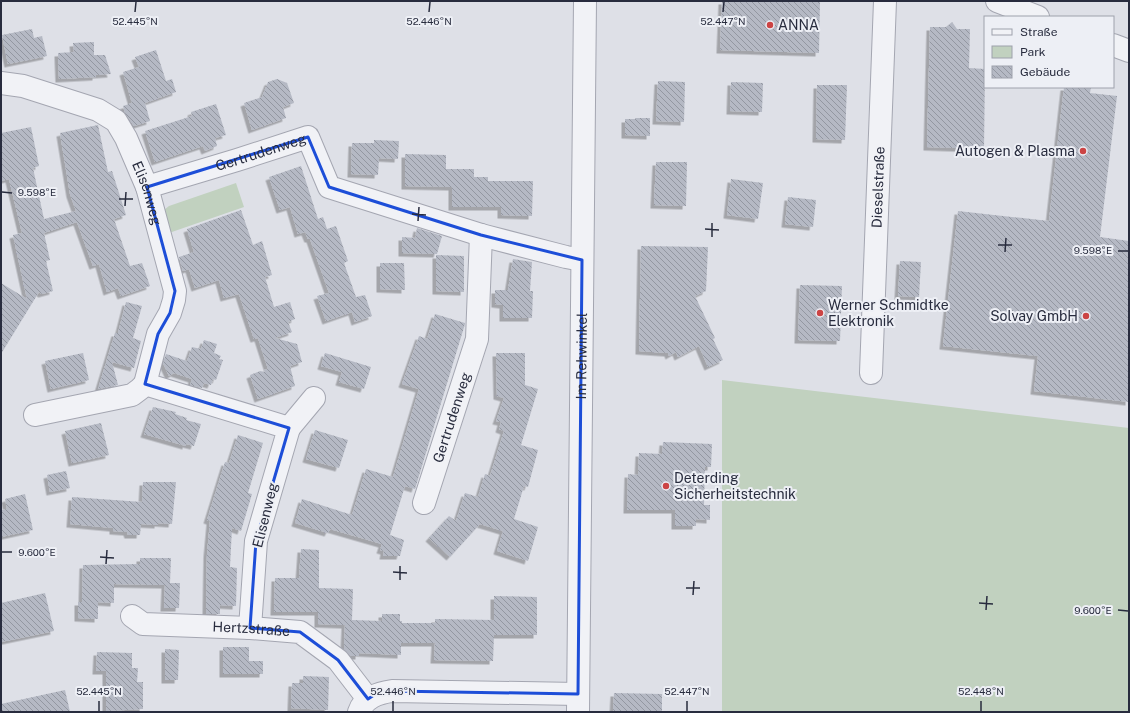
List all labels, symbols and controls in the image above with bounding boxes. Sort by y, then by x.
text: 52.445°N [112,15,158,27]
text: 52.446°N [406,15,452,27]
text: 52.447°N [700,15,746,27]
legend [984,16,1114,88]
place label: ANNA [778,17,819,33]
marker: ANNA [765,20,775,30]
text: Straße [1020,25,1058,39]
text: Park [1020,45,1046,59]
text: Gebäude [1020,65,1070,79]
street label: Gertrudenweg [214,130,308,174]
place label: Autogen & Plasma [955,143,1075,159]
street label: Dieselstraße [868,146,888,228]
marker: Autogen & Plasma [1078,146,1088,156]
street label: Elisenweg [129,159,165,227]
text: 9.598°E [18,186,56,198]
text: 9.598°E [1074,244,1112,256]
place label: Werner Schmidtke Elektronik [828,297,949,329]
marker: Werner Schmidtke Elektronik [815,308,825,318]
place label: Solvay GmbH [990,308,1078,324]
marker: Solvay GmbH [1081,311,1091,321]
street label: Im Rehwinkel [573,313,590,400]
street label: Gertrudenweg [430,370,474,465]
place label: Deterding Sicherheitstechnik [674,470,796,502]
street label: Elisenweg [249,481,281,549]
marker: Deterding Sicherheitstechnik [661,481,671,491]
text: 9.600°E [18,546,56,558]
text: 9.600°E [1074,604,1112,616]
street label: Hertzstraße [212,619,291,639]
text: 52.445°N [76,685,122,697]
text: 52.446°N [370,685,416,697]
text: 52.447°N [664,685,710,697]
text: 52.448°N [958,685,1004,697]

